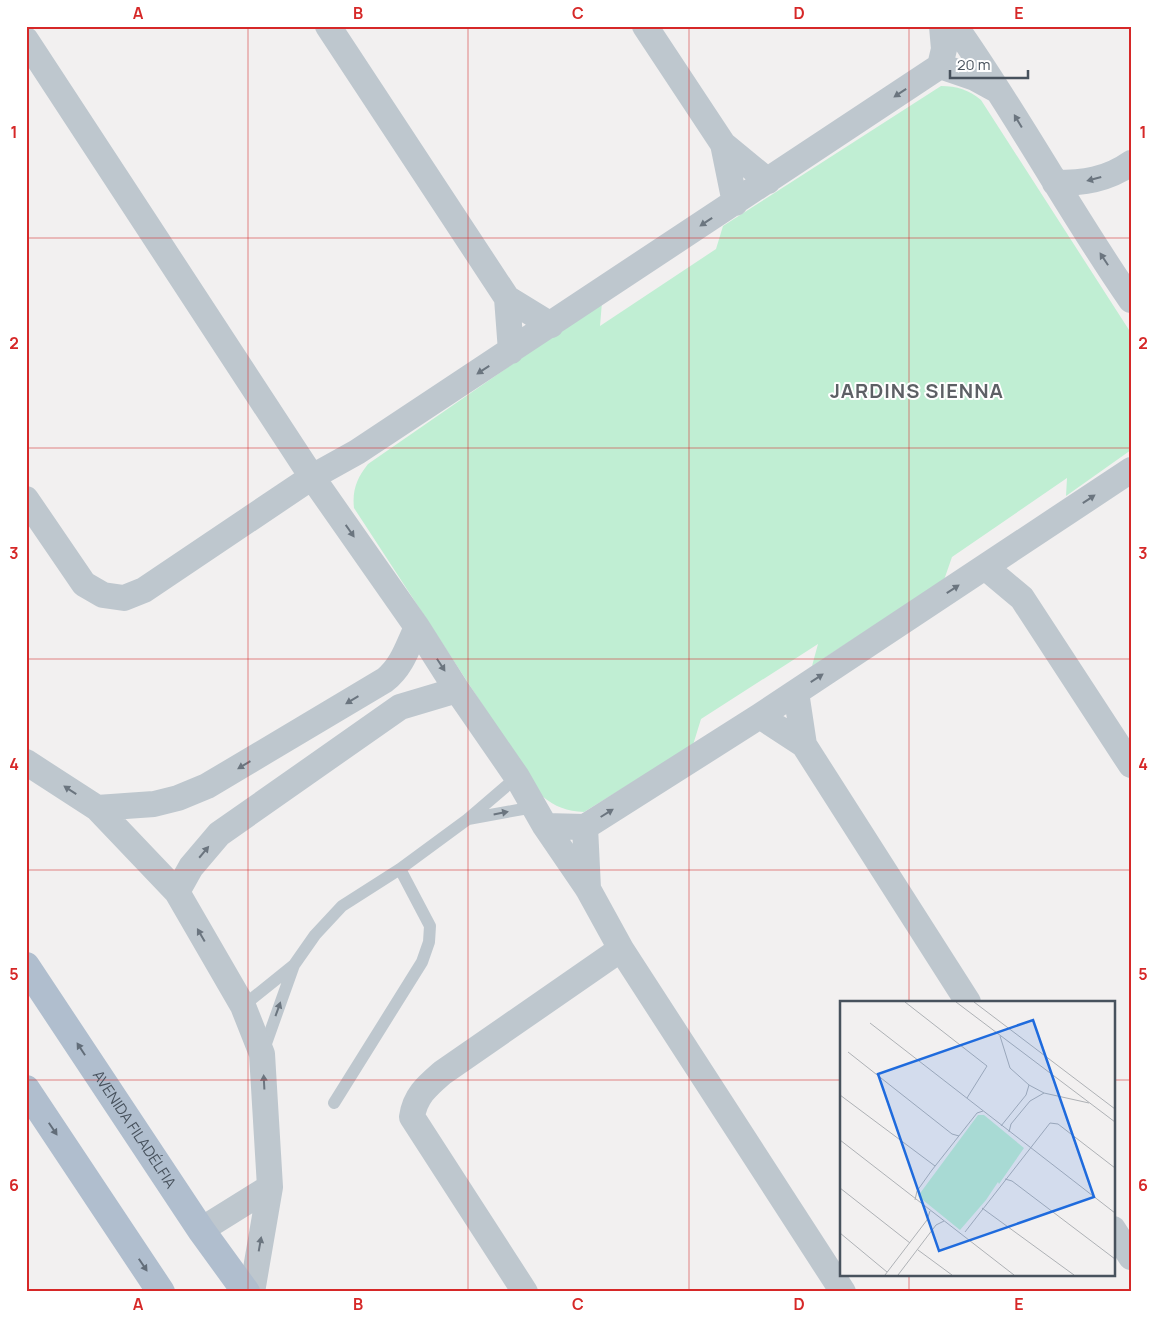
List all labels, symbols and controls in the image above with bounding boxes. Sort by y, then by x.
text: A [133,2,144,24]
text: B [353,2,363,24]
text: C [572,2,584,24]
text: D [793,2,805,24]
text: E [1014,2,1024,24]
scale bar [950,48,1027,80]
text: 20 m [957,54,990,75]
one-way arrow [893,88,906,98]
one-way arrow [1013,115,1022,128]
text: 1 [10,121,18,143]
text: 1 [1139,121,1147,143]
one-way arrow [1087,175,1102,183]
one-way arrow [700,217,713,227]
one-way arrow [1099,252,1109,266]
text: 2 [9,332,19,354]
text: 2 [1138,332,1148,354]
one-way arrow [476,365,490,374]
district label: JARDINS SIENNA [830,377,1004,404]
one-way arrow [1082,494,1095,504]
one-way arrow [345,524,355,538]
text: 3 [9,542,19,564]
text: 3 [1138,542,1148,564]
one-way arrow [946,584,960,593]
one-way arrow [437,659,446,672]
one-way arrow [811,673,824,683]
one-way arrow [346,695,359,704]
text: 4 [9,753,19,775]
text: 4 [1138,753,1148,775]
one-way arrow [237,760,250,769]
one-way arrow [63,786,76,795]
one-way arrow [600,808,614,818]
one-way arrow [494,809,509,817]
one-way arrow [198,846,209,859]
one-way arrow [197,928,206,941]
text: 5 [9,963,19,985]
text: 5 [1138,963,1148,985]
inset map [840,1001,1114,1276]
one-way arrow [275,1002,282,1017]
one-way arrow [76,1042,86,1055]
street label: AVENIDA FILADÉLFIA [88,1066,182,1193]
one-way arrow [259,1074,267,1090]
one-way arrow [48,1122,58,1136]
text: 6 [9,1174,19,1196]
text: 6 [1138,1174,1148,1196]
one-way arrow [257,1235,265,1251]
one-way arrow [138,1258,148,1271]
text: A [133,1293,144,1315]
text: B [353,1293,363,1315]
text: C [572,1293,584,1315]
text: D [793,1293,805,1315]
text: E [1014,1293,1024,1315]

